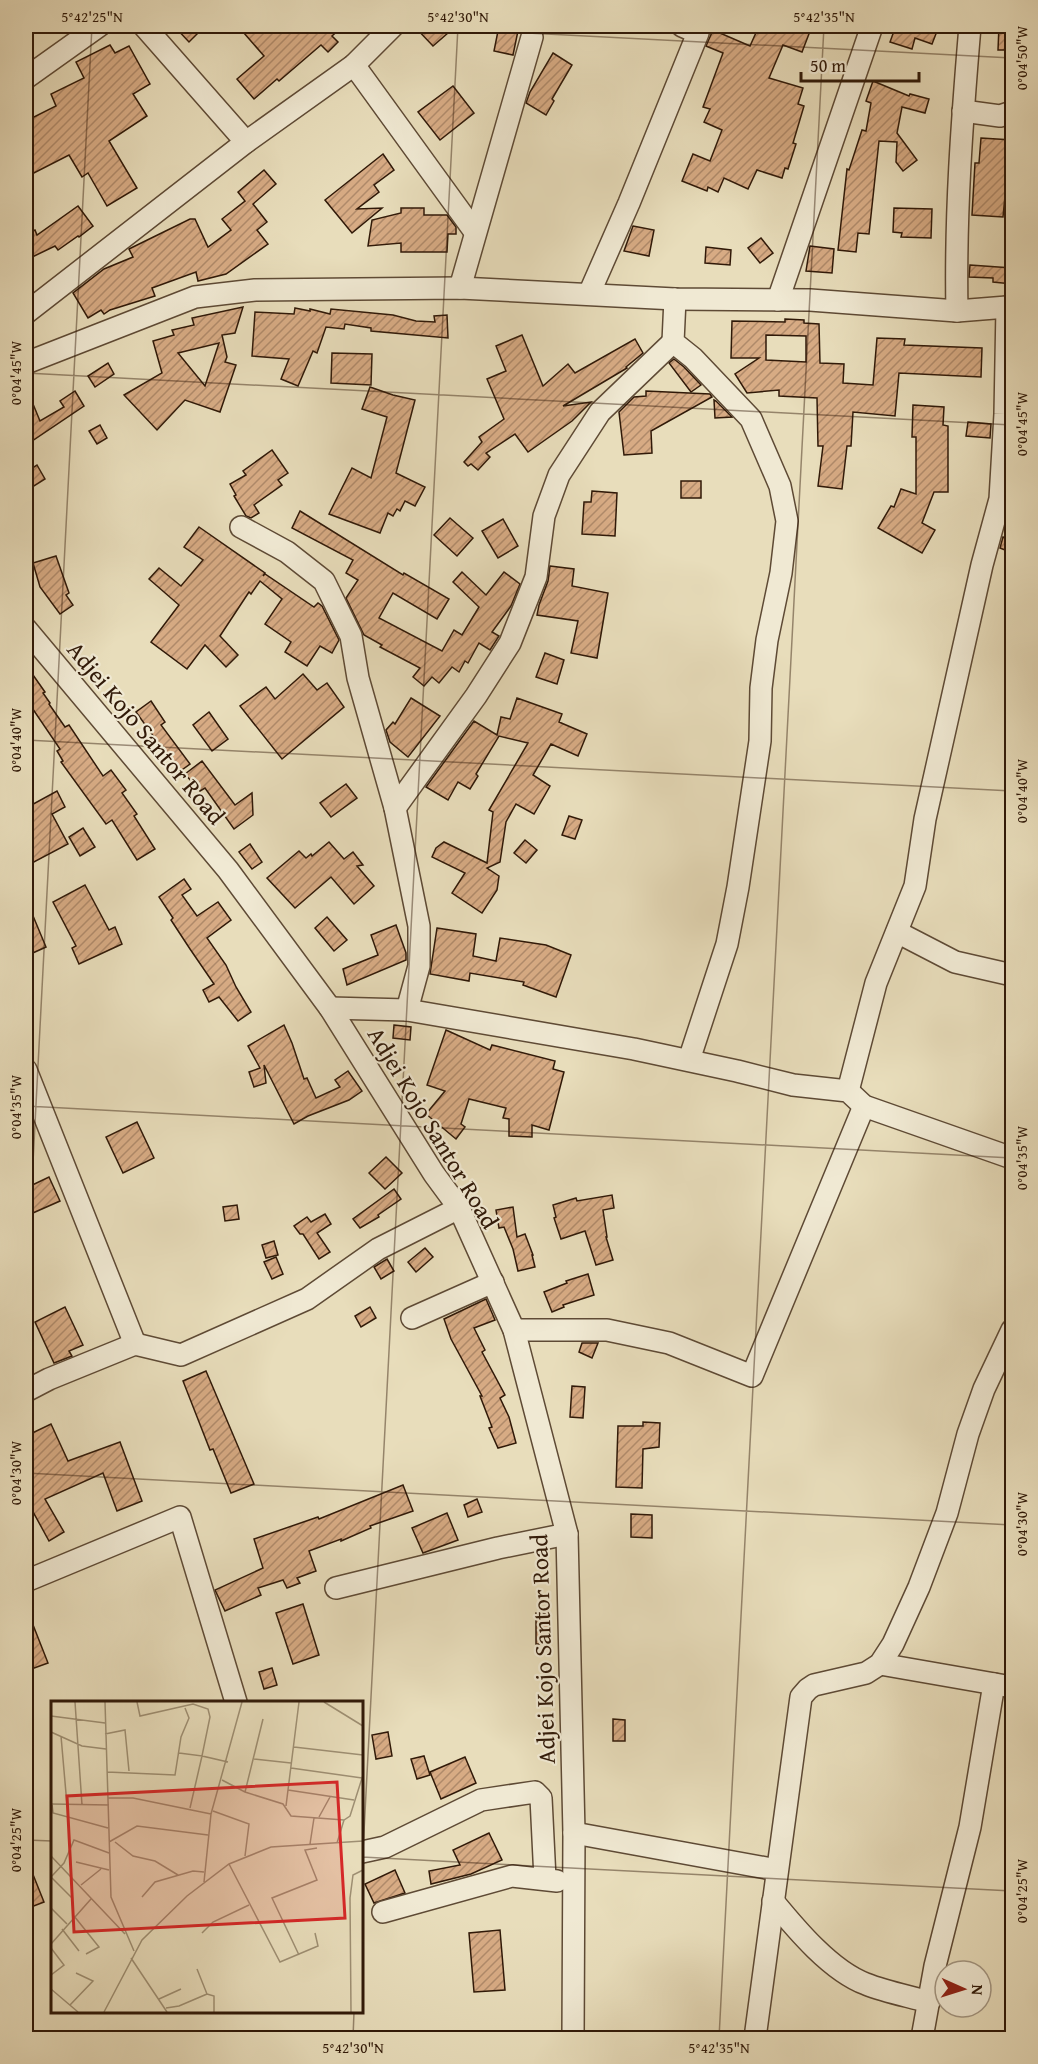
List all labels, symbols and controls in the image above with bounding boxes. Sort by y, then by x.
text: 5°42'25"N [61,6,123,27]
text: 5°42'30"N [427,6,489,27]
text: 5°42'35"N [793,6,855,27]
text: 0°04'50"W [1011,25,1032,90]
scale bar [801,45,920,83]
text: 50 m [810,52,846,79]
text: 0°04'45"W [5,340,26,405]
text: 0°04'45"W [1011,391,1032,456]
street label: Adjei Kojo Santor Road [59,633,234,832]
text: 0°04'40"W [5,707,26,772]
text: 0°04'40"W [1011,758,1032,823]
street label: Adjei Kojo Santor Road [359,1020,508,1236]
text: 0°04'35"W [5,1074,26,1139]
text: 0°04'35"W [1011,1125,1032,1190]
text: 0°04'30"W [5,1440,26,1505]
text: 0°04'30"W [1011,1491,1032,1556]
street label: Adjei Kojo Santor Road [521,1533,564,1765]
inset map [51,1701,363,2013]
text: 0°04'25"W [5,1807,26,1872]
text: 0°04'25"W [1011,1858,1032,1923]
north arrow [933,1959,993,2019]
text: N [966,1984,990,1996]
text: 5°42'30"N [322,2037,384,2058]
text: 5°42'35"N [688,2037,750,2058]

